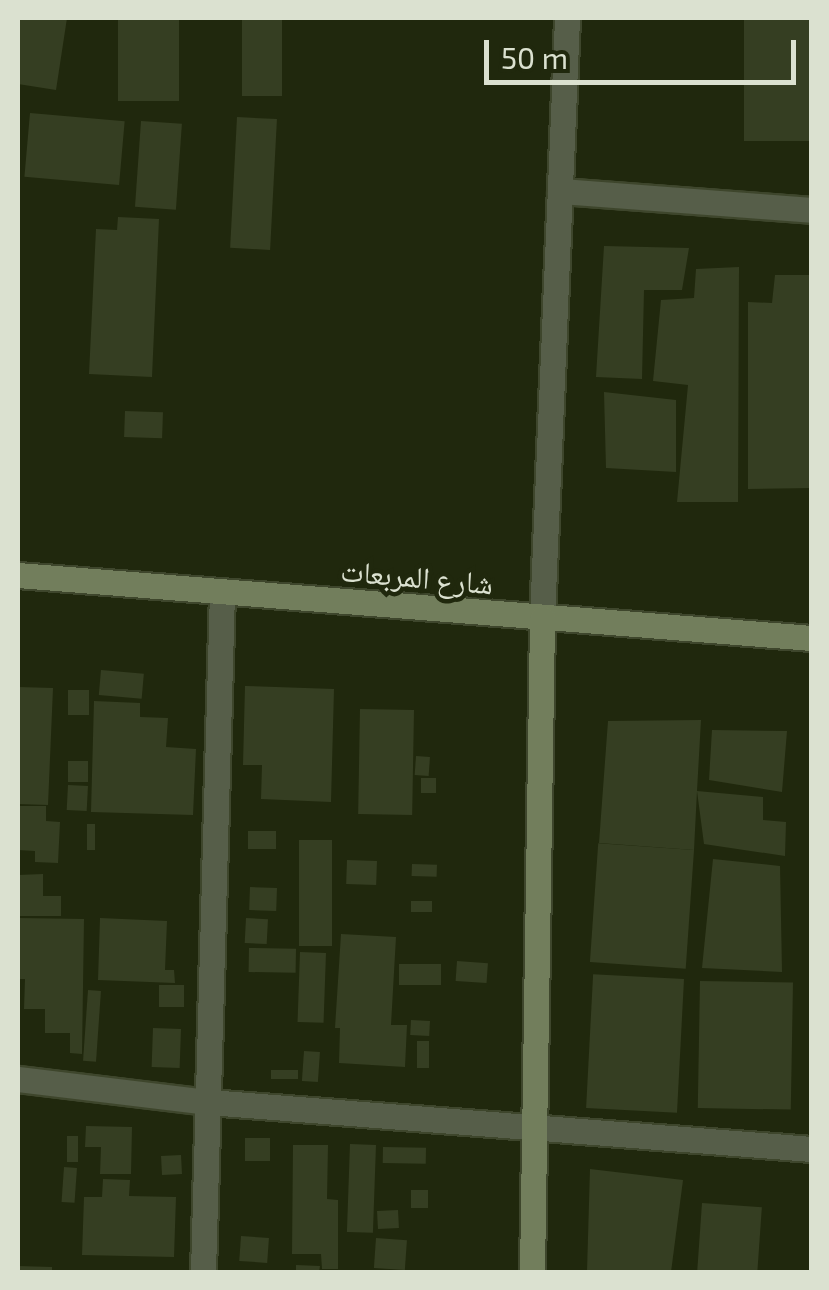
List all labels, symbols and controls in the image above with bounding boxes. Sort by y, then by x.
scale bar [489,20,802,82]
text: 50 m [501,39,568,75]
street label: شارع المربعات [339,551,495,601]

